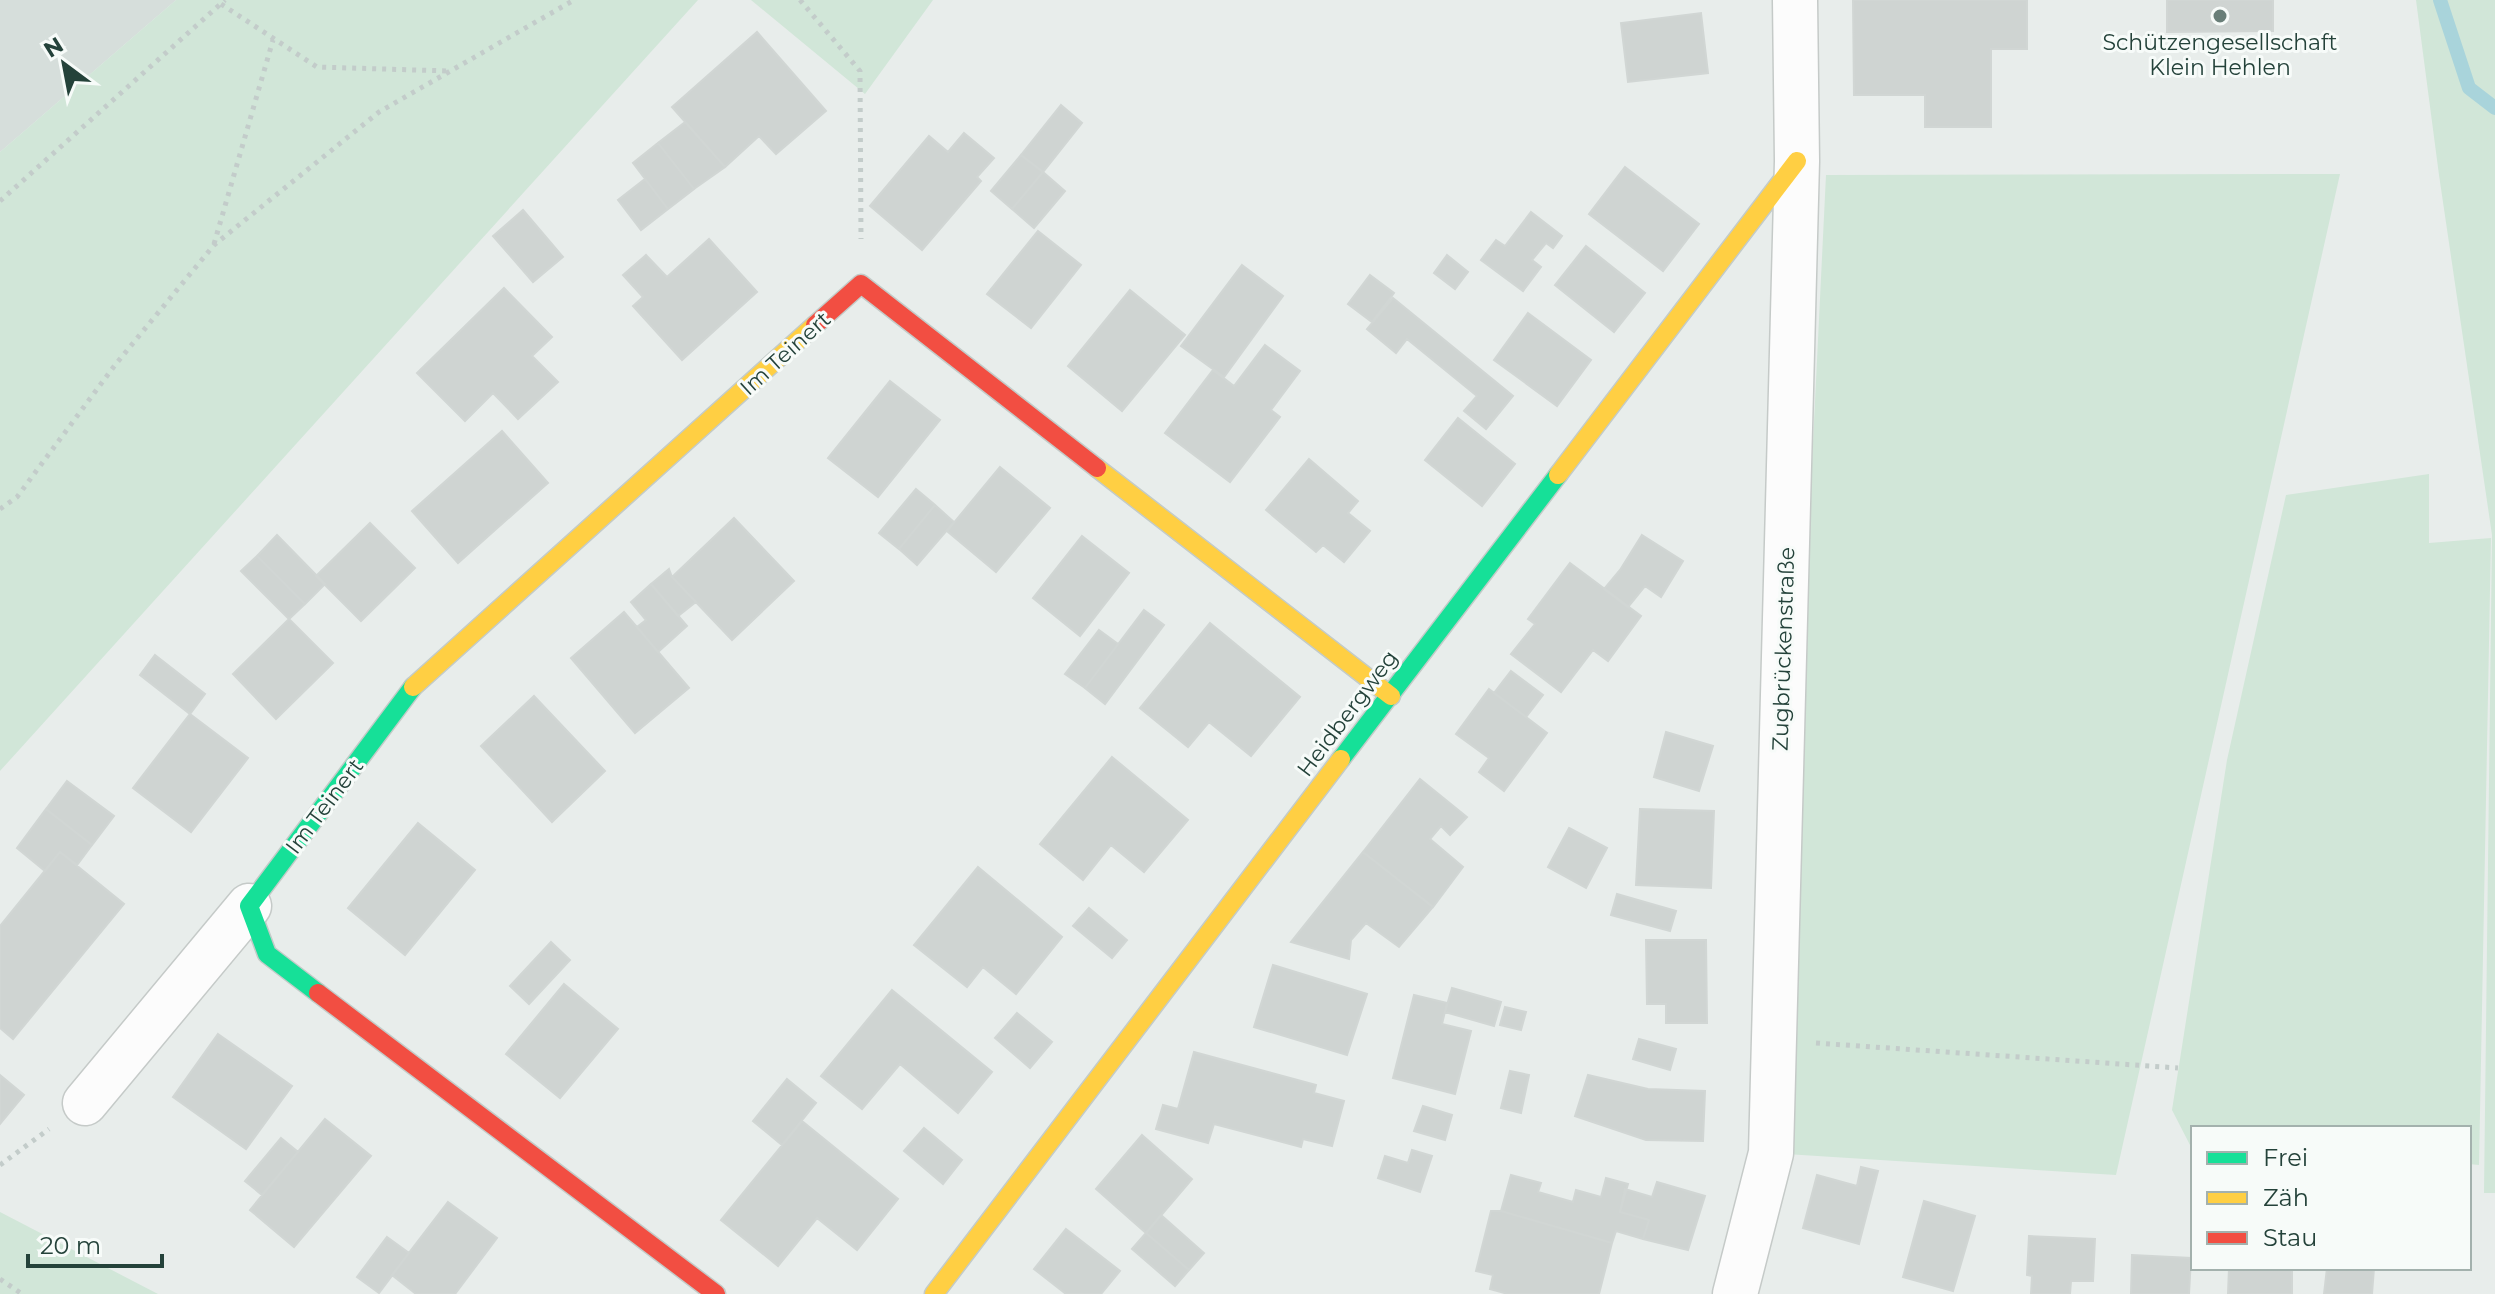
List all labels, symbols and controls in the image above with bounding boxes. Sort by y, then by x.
marker: Schützengesellschaft Klein Hehlen [2211,7,2229,25]
north arrow [24,24,104,104]
place label: Schützengesellschaft Klein Hehlen [2103,29,2338,81]
text: N [39,31,68,64]
street label: Im Teinert [734,306,836,401]
street label: Zugbrückenstraße [1766,547,1801,752]
street label: Heidbergweg [1291,645,1404,782]
street label: Im Teinert [280,753,369,859]
legend [2191,1126,2471,1270]
text: Frei [2263,1143,2308,1172]
text: Zäh [2263,1183,2309,1212]
scale bar [28,1218,162,1268]
text: Stau [2263,1223,2317,1252]
text: 20 m [40,1231,101,1260]

